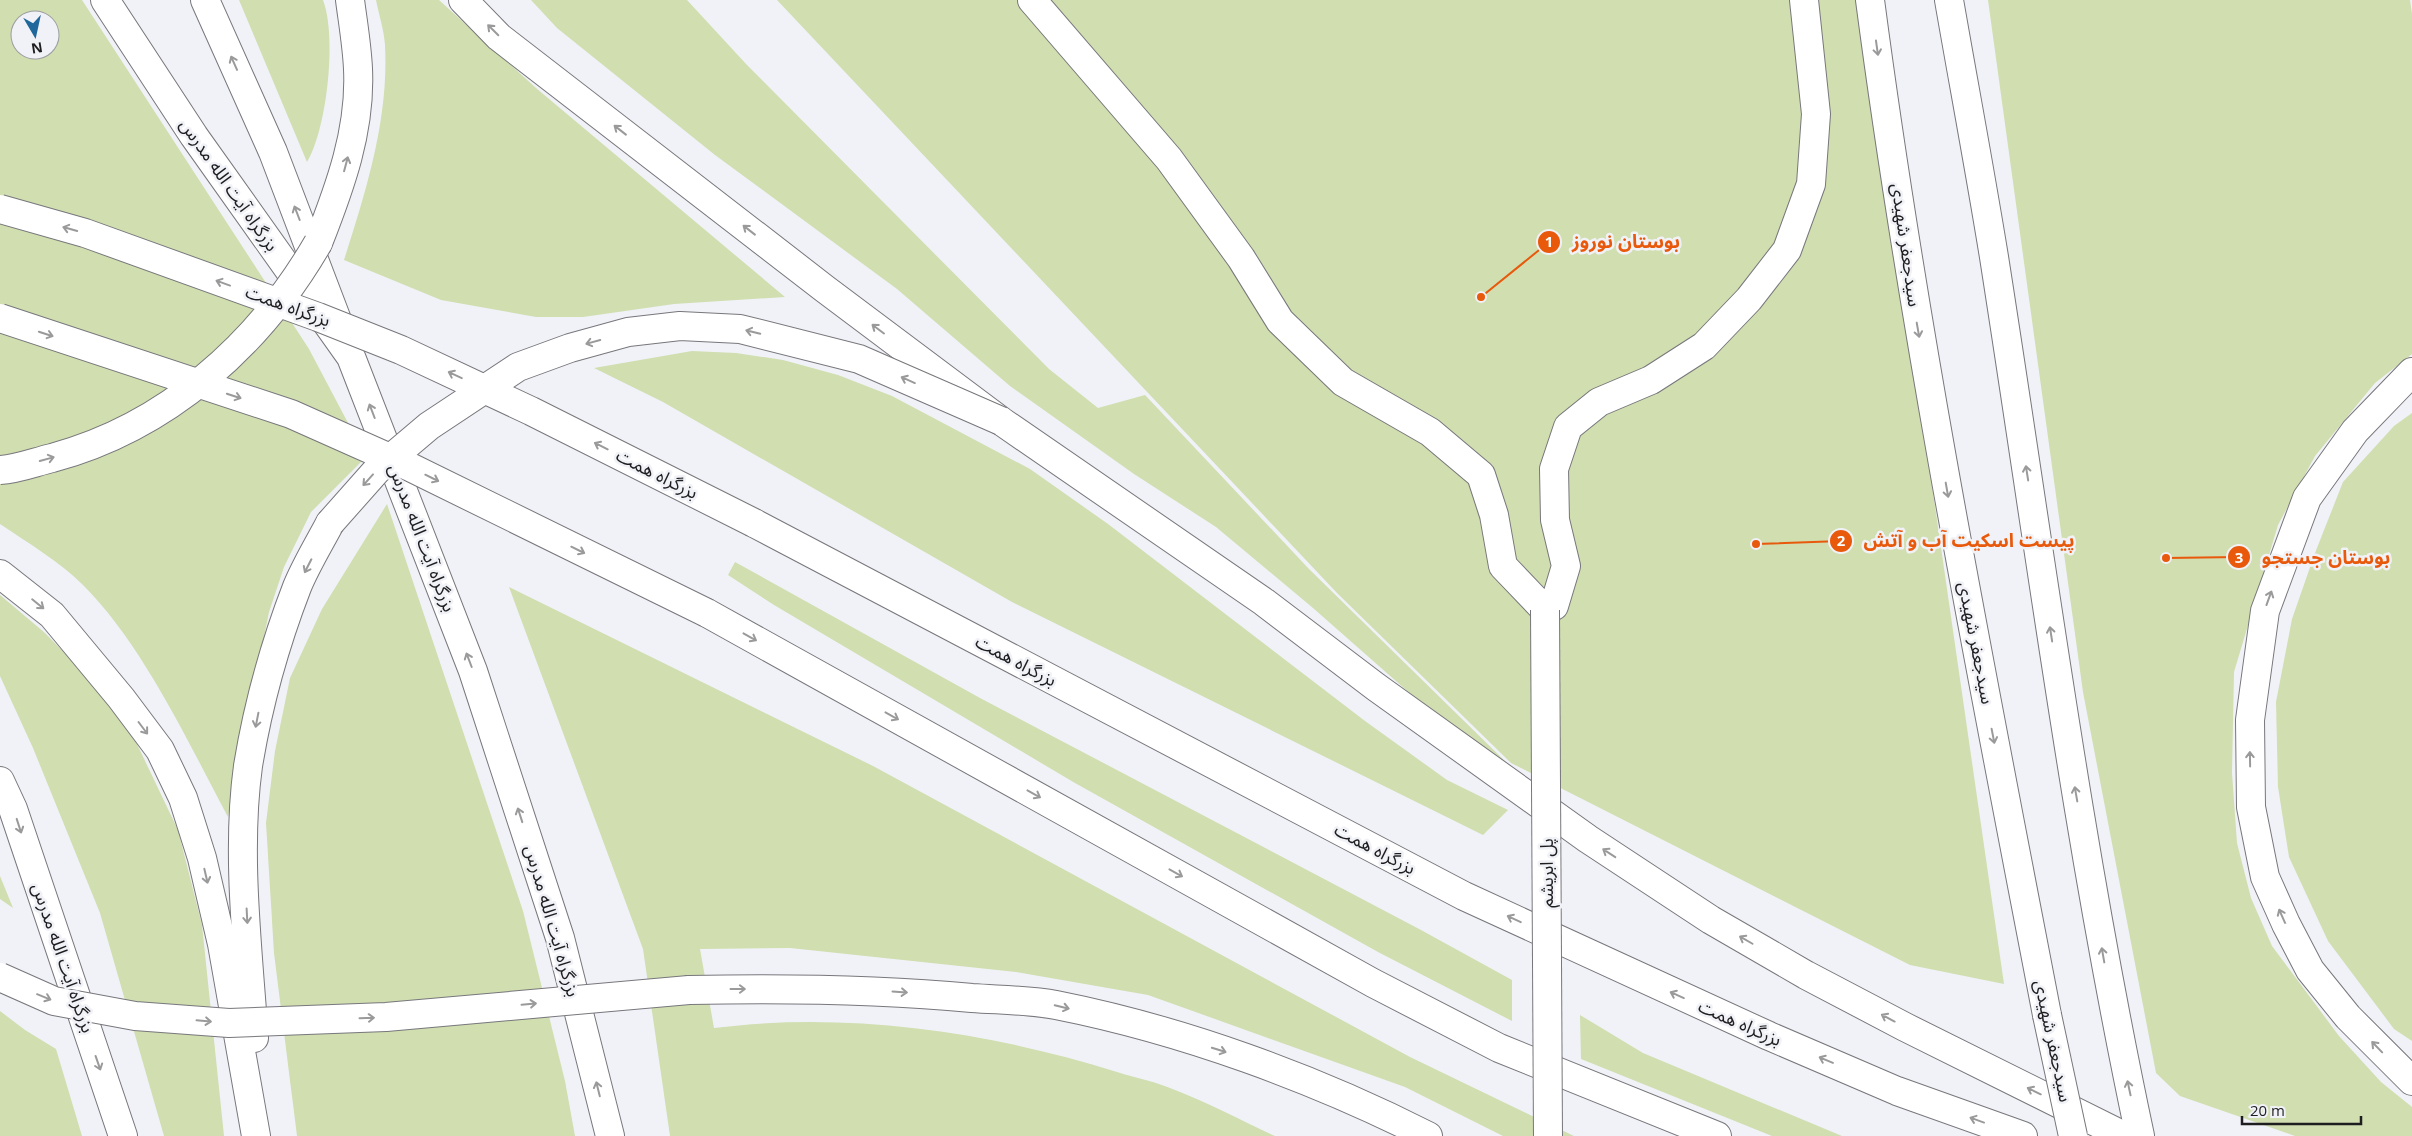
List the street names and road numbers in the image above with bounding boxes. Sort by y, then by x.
street label: بزرگراه آیت الله مدرس [175,113,285,256]
street label: سیدجعفر شهیدی [1886,182,1928,308]
street label: بزرگراه همت [243,279,334,331]
street label: بزرگراه همت [613,442,702,504]
street label: بزرگراه آیت الله مدرس [384,460,462,615]
street label: سیدجعفر شهیدی [1953,580,2001,706]
street label: بزرگراه همت [972,629,1061,692]
street label: بزرگراه همت [1331,817,1420,880]
street label: پل ابریشم [1534,838,1560,908]
street label: بزرگراه آیت الله مدرس [520,842,586,999]
street label: بزرگراه آیت الله مدرس [27,880,101,1036]
street label: سیدجعفر شهیدی [2029,977,2079,1104]
street label: بزرگراه همت [1695,993,1786,1051]

